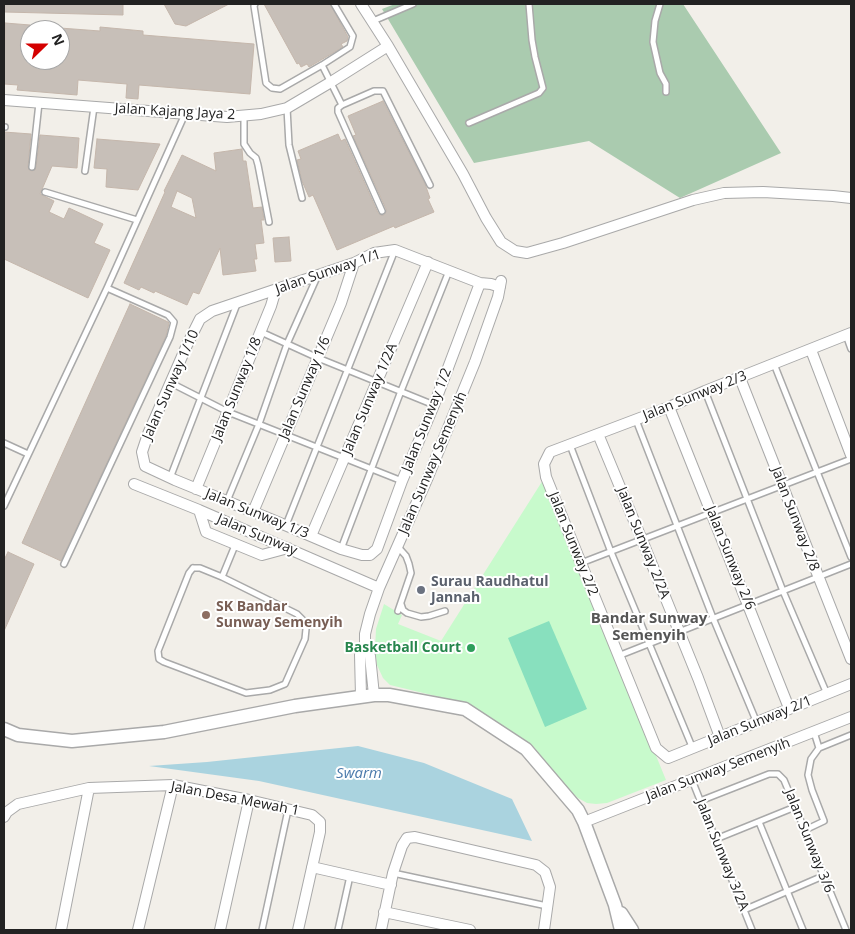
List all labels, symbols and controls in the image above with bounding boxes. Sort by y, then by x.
north arrow [20,20,70,70]
text: N [47,31,69,48]
street label: Jalan Kajang Jaya 2 [114,100,236,124]
street label: Jalan Sunway 1/1 [273,246,383,298]
street label: Jalan Sunway 1/10 [139,328,203,442]
street label: Jalan Sunway 1/6 [276,334,334,442]
street label: Jalan Sunway 1/8 [209,335,265,443]
street label: Jalan Sunway 1/2A [339,341,401,457]
street label: Jalan Sunway 1/2 [399,366,455,474]
street label: Jalan Sunway 2/3 [641,368,749,424]
street label: Jalan Sunway Semenyih [395,389,471,537]
street label: Jalan Sunway 2/8 [767,464,823,574]
street label: Jalan Sunway 2/2A [613,485,673,601]
street label: Jalan Sunway 1/3 [203,486,311,542]
street label: Jalan Sunway 2/2 [545,490,601,598]
street label: Jalan Sunway 2/6 [702,504,758,612]
street label: Jalan Sunway [214,511,300,559]
place label: Surau Raudhatul Jannah [431,574,549,606]
marker: Surau Raudhatul Jannah [415,584,427,596]
place label: SK Bandar Sunway Semenyih [216,599,343,632]
marker: SK Bandar Sunway Semenyih [200,609,212,621]
district label: Bandar Sunway Semenyih [591,610,707,645]
place label: Basketball Court [344,640,461,656]
marker: Basketball Court [465,642,477,654]
street label: Jalan Sunway 2/1 [706,693,814,749]
street label: Jalan Sunway Semenyih [643,735,793,805]
water label: Swarm [336,765,382,783]
street label: Jalan Desa Mewah 1 [169,778,301,820]
street label: Jalan Sunway 3/6 [781,787,837,895]
street label: Jalan Sunway 3/2A [692,797,752,913]

